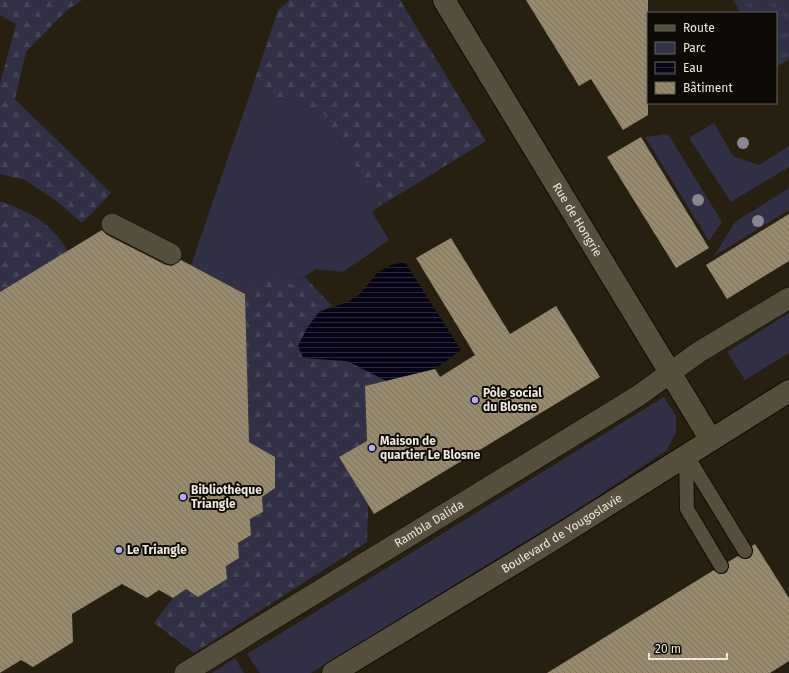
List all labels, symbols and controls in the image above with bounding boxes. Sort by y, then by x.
legend [647,12,777,104]
text: Route [683,21,715,35]
text: Parc [683,41,706,55]
text: Eau [683,61,703,75]
text: Bâtiment [683,81,733,95]
street label: Rue de Hongrie [550,180,605,259]
place label: Pôle social du Blosne [483,386,542,414]
marker: Pôle social du Blosne [470,395,480,405]
place label: Maison de quartier Le Blosne [380,434,481,462]
marker: Maison de quartier Le Blosne [367,443,377,453]
place label: Bibliothèque Triangle [191,483,262,511]
street label: Boulevard de Yougoslavie [499,491,625,576]
marker: Bibliothèque Triangle [178,492,188,502]
street label: Rambla Dalida [392,497,466,550]
place label: Le Triangle [127,543,187,557]
marker: Le Triangle [114,545,124,555]
scale bar [649,635,727,661]
text: 20 m [655,642,681,656]

